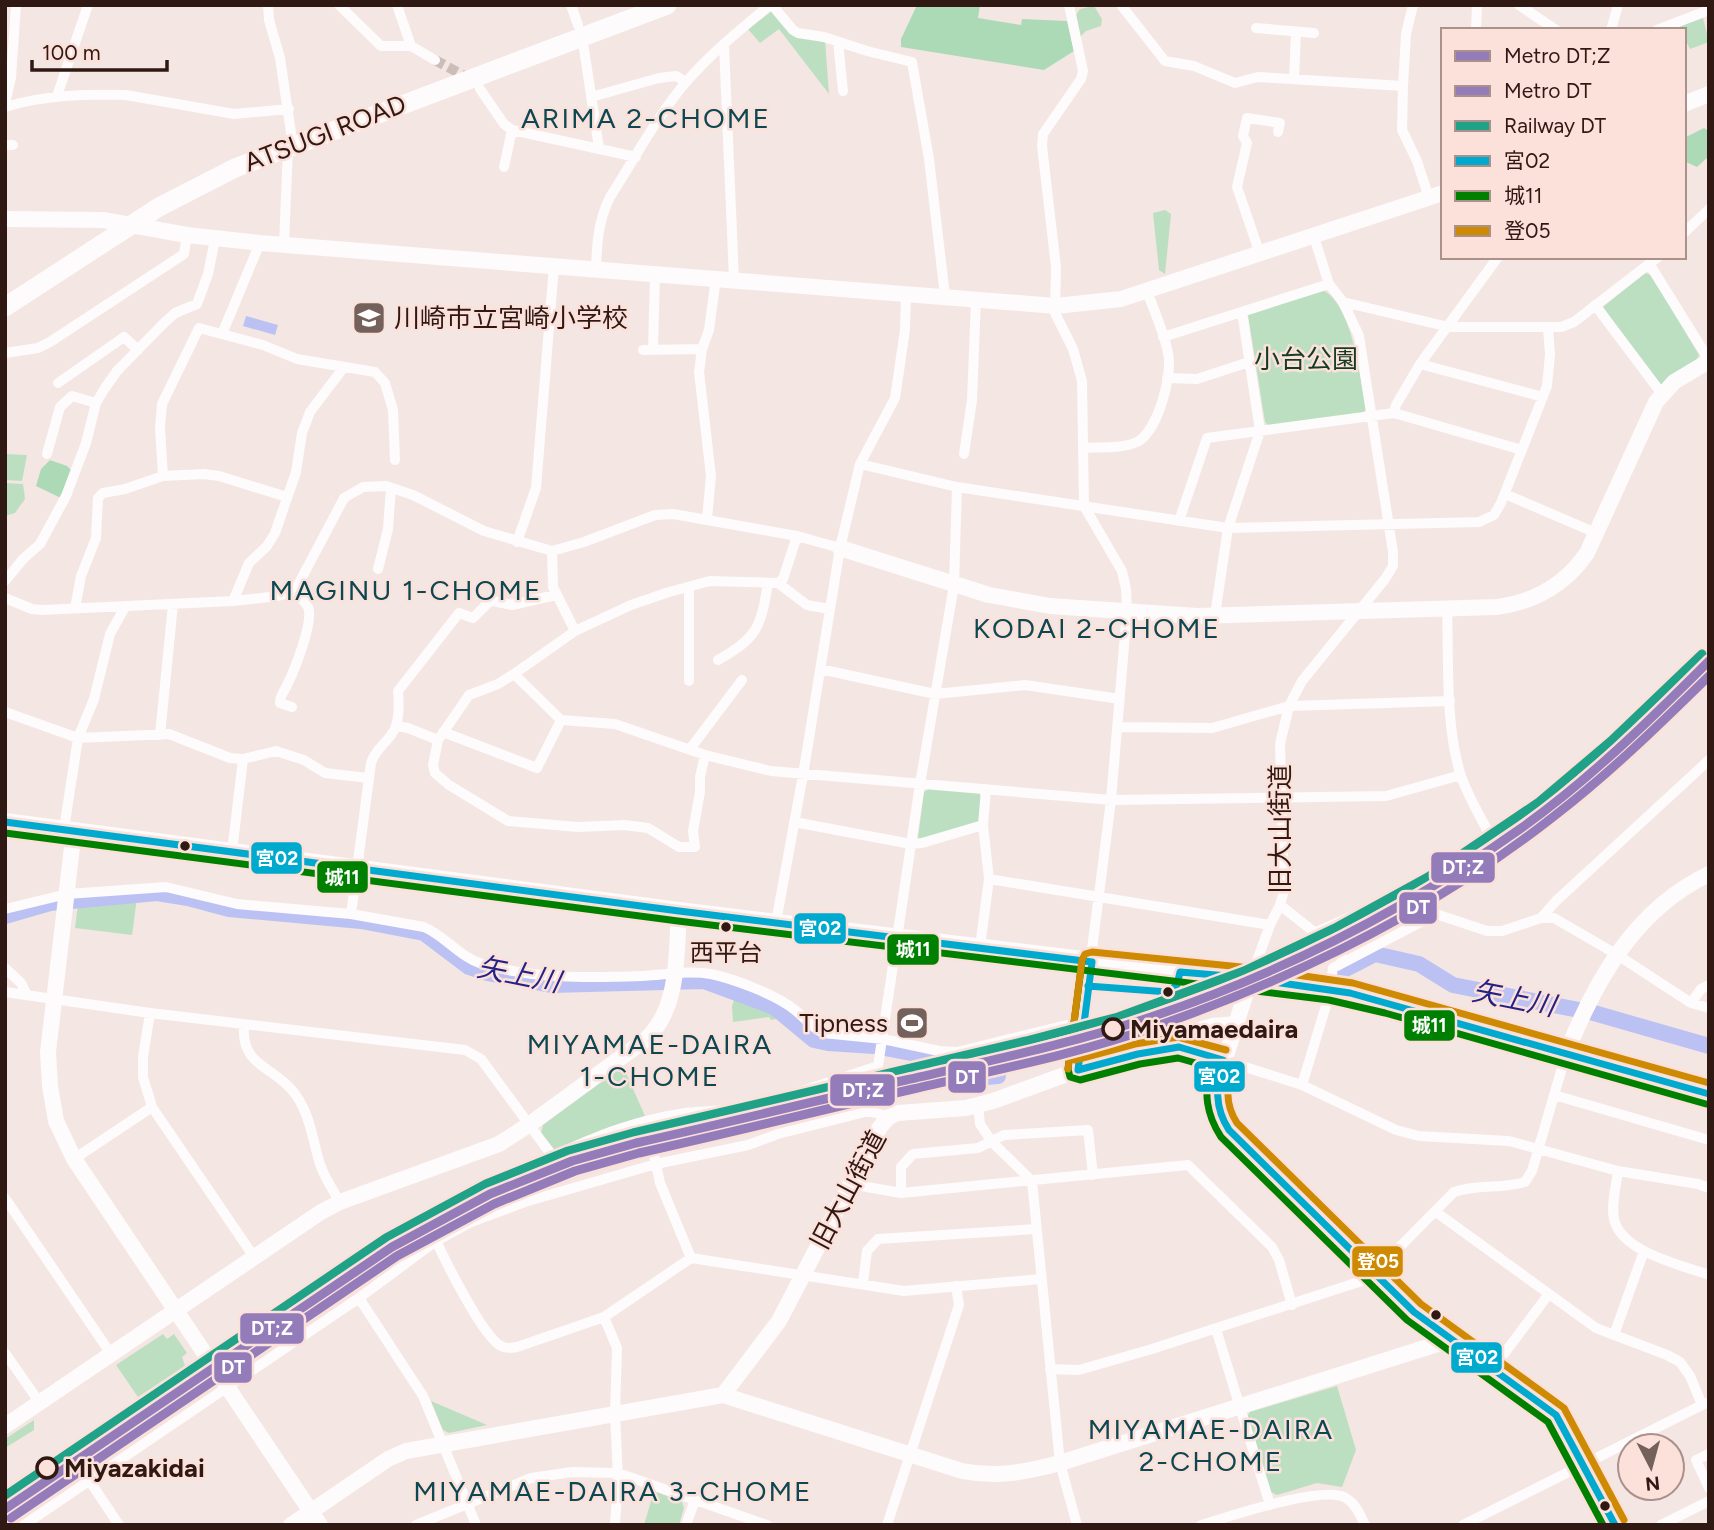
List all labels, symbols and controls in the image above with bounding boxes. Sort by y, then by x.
scale bar [32,28,166,72]
legend [1441,28,1686,259]
text: 100 m [42,40,101,65]
text: Metro DT;Z [1504,43,1610,68]
text: Metro DT [1504,78,1592,103]
street label: ATSUGI ROAD [240,87,410,179]
district label: ARIMA 2-CHOME [521,101,771,135]
text: Railway DT [1504,113,1607,138]
text: 宮02 [1504,148,1550,173]
text: 城11 [1504,183,1542,208]
text: 登05 [1504,218,1551,243]
school or university icon: 川崎市立宮崎小学校 [350,299,388,337]
place label: 川崎市立宮崎小学校 [394,302,628,334]
park label: 小台公園 [1254,343,1358,375]
district label: MAGINU 1-CHOME [269,573,543,607]
district label: KODAI 2-CHOME [973,611,1221,645]
street label: 旧大山街道 [1264,764,1296,894]
unlabelled marker [178,839,192,853]
line badge: 宮02 [250,841,303,875]
text: 宮02 [256,847,298,870]
line badge: DT;Z [1430,851,1496,884]
text: DT;Z [1442,856,1484,879]
line badge: 城11 [316,860,369,894]
text: 城11 [324,866,360,889]
line badge: DT [1398,891,1438,925]
text: DT [1406,896,1430,919]
line badge: 宮02 [793,912,847,945]
text: 宮02 [799,917,841,940]
marker: 西平台 [719,920,733,934]
line badge: 城11 [886,933,940,966]
place label: 西平台 [690,938,762,967]
text: 城11 [895,938,931,961]
water label: 矢上川 [475,949,566,999]
water label: 矢上川 [1470,973,1561,1023]
unlabelled marker [1161,985,1175,999]
sports icon: Tipness [893,1004,931,1042]
place label: Tipness [799,1007,888,1039]
line badge: 城11 [1403,1009,1456,1042]
place label: Miyamaedaira [1130,1013,1298,1045]
text: 城11 [1411,1014,1447,1037]
marker: Miyamaedaira [1102,1018,1124,1040]
district label: MIYAMAE-DAIRA 1-CHOME [527,1027,773,1093]
line badge: DT [947,1060,987,1094]
line badge: 宮02 [1193,1060,1246,1093]
text: 宮02 [1198,1065,1240,1088]
text: DT [955,1066,979,1089]
line badge: DT;Z [829,1073,896,1107]
text: DT;Z [842,1079,884,1102]
street label: 旧大山街道 [803,1125,893,1255]
line badge: 登05 [1351,1245,1404,1278]
text: 登05 [1357,1250,1399,1273]
unlabelled marker [1429,1308,1443,1322]
line badge: DT;Z [239,1312,305,1345]
text: DT;Z [251,1317,293,1340]
line badge: 宮02 [1450,1341,1503,1374]
text: 宮02 [1456,1346,1498,1369]
line badge: DT [213,1351,253,1384]
text: DT [221,1356,245,1379]
district label: MIYAMAE-DAIRA 2-CHOME [1088,1412,1334,1478]
north arrow [1616,1432,1686,1502]
place label: Miyazakidai [64,1452,205,1484]
marker: Miyazakidai [36,1457,58,1479]
text: N [1644,1471,1661,1496]
district label: MIYAMAE-DAIRA 3-CHOME [413,1474,813,1508]
unlabelled marker [1598,1499,1612,1513]

